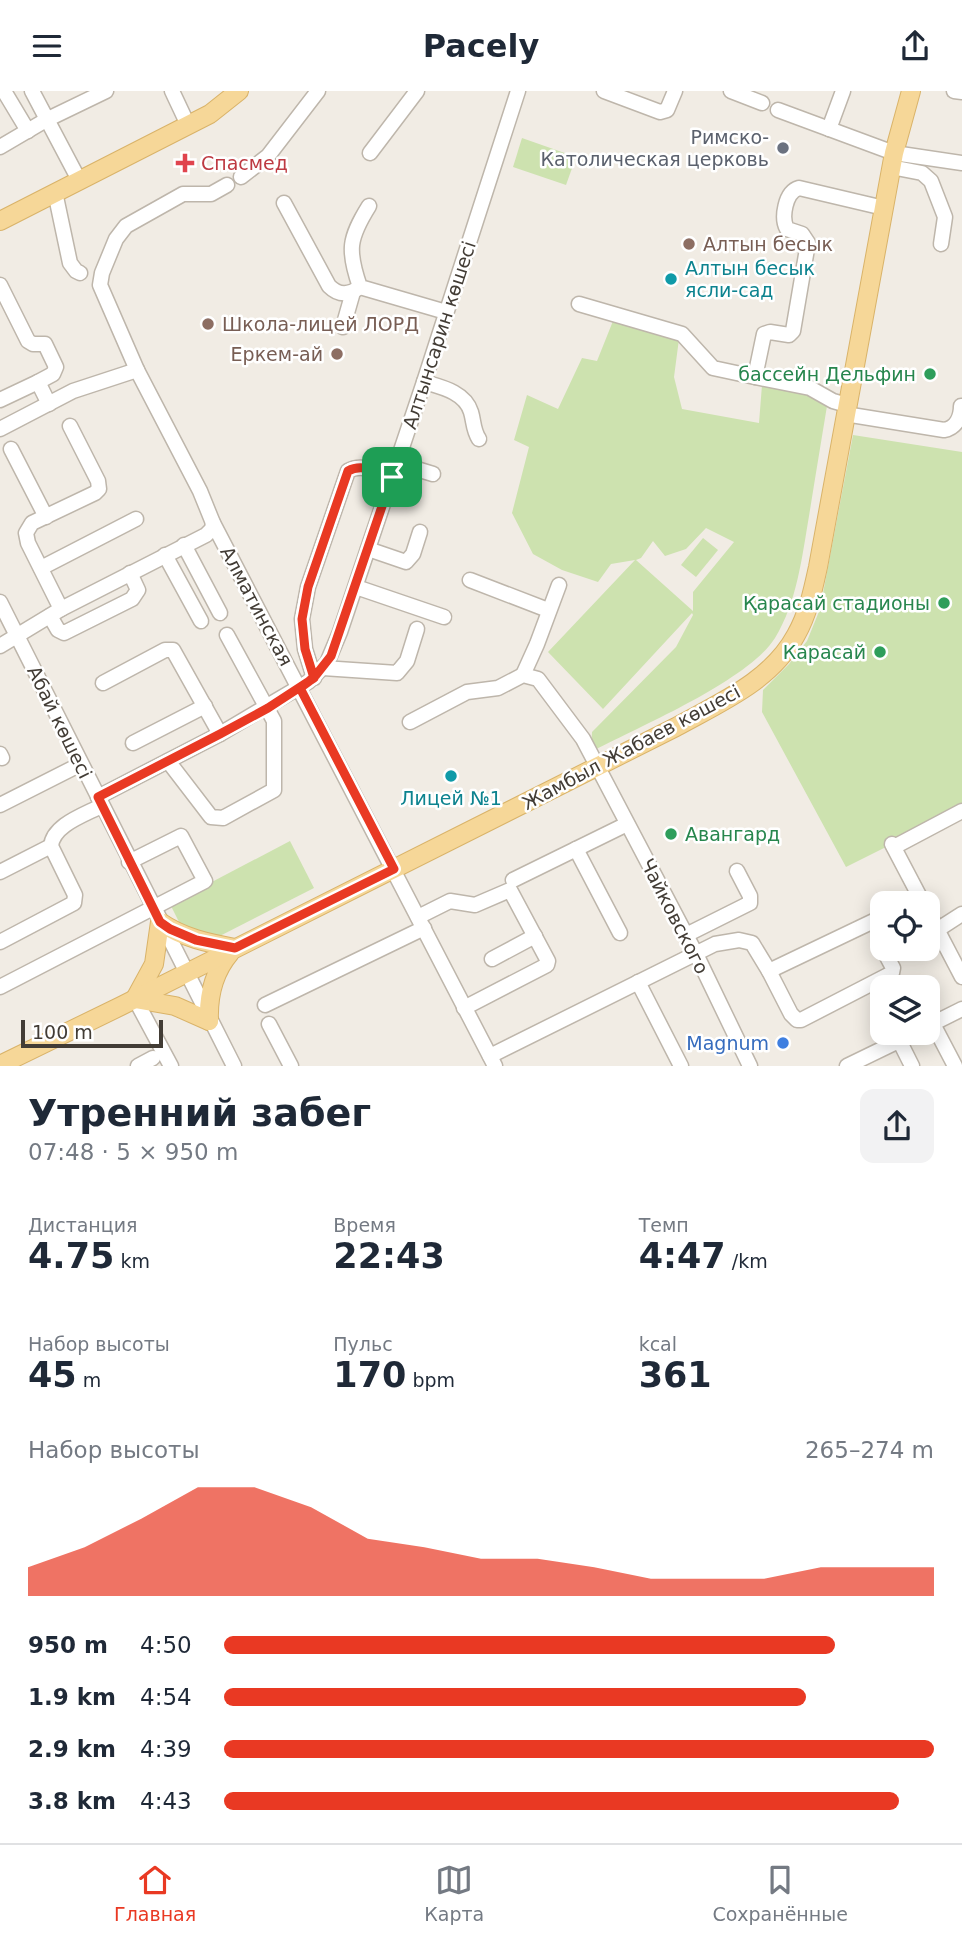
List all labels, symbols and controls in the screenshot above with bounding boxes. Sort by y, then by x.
icon: menu [28,27,66,65]
text: Pacely [423,27,539,65]
icon: share [896,27,934,65]
place label: Римско- Католическая церковь [541,126,769,170]
marker: Римско- Католическая церковь [775,140,791,156]
place label: Спасмед [201,152,288,174]
marker: Спасмед [175,153,195,173]
place label: Алтын бесык [703,233,833,255]
marker: Алтын бесык [681,236,697,252]
street label: Алтынсарин көшесі [398,238,480,432]
place label: Алтын бесык ясли-сад [685,257,815,301]
marker: Алтын бесык ясли-сад [663,271,679,287]
place label: Школа-лицей ЛОРД [222,313,419,335]
marker: Школа-лицей ЛОРД [200,316,216,332]
place label: Еркем-ай [231,343,323,365]
marker: Еркем-ай [329,346,345,362]
place label: бассейн Дельфин [738,363,916,385]
marker: бассейн Дельфин [922,366,938,382]
pin [362,447,422,507]
icon: arrive [373,458,411,496]
street label: Алматинская [216,543,298,669]
place label: Қарасай стадионы [743,592,930,614]
marker: Қарасай стадионы [936,595,952,611]
place label: Карасай [783,641,866,663]
marker: Карасай [872,644,888,660]
street label: Абай көшесі [23,662,97,782]
street label: Жамбыл Жабаев көшесі [518,680,744,814]
marker: Лицей №1 [443,768,459,784]
place label: Лицей №1 [400,787,502,809]
place label: Авангард [685,823,780,845]
marker: Авангард [663,826,679,842]
street label: Чайковского [636,855,714,977]
map controls [870,891,940,1045]
button: locate [870,891,940,961]
button: layers [870,975,940,1045]
scale bar [21,1017,163,1049]
text: 100 m [32,1021,93,1043]
place label: Magnum [686,1032,769,1054]
marker: Magnum [775,1035,791,1051]
button: share [860,1089,934,1163]
text: Утренний забег [28,1091,371,1135]
text: 07:48 · 5 × 950 m [28,1139,238,1165]
text: Дистанция [28,1214,137,1236]
text: Время [333,1214,396,1236]
text: Темп [639,1214,689,1236]
text: 4.75 [28,1236,114,1276]
text: 22:43 [333,1236,445,1276]
text: 4:47 [639,1236,726,1276]
text: km [114,1250,150,1272]
text: /km [726,1250,768,1272]
text: Набор высоты [28,1333,170,1355]
text: Пульс [333,1333,393,1355]
text: kcal [639,1333,677,1355]
text: 45 [28,1355,77,1395]
text: 170 [333,1355,406,1395]
text: 361 [639,1355,712,1395]
text: m [77,1369,101,1391]
text: bpm [406,1369,455,1391]
text: Набор высоты [28,1437,200,1463]
text: 265–274 m [805,1437,934,1463]
text: 950 m [28,1632,108,1658]
text: 4:50 [140,1632,192,1658]
text: 1.9 km [28,1684,116,1710]
text: 4:54 [140,1684,192,1710]
text: 2.9 km [28,1736,116,1762]
text: 4:39 [140,1736,192,1762]
text: 3.8 km [28,1788,116,1814]
text: 4:43 [140,1788,192,1814]
tab: Главная [114,1861,196,1925]
tab: Карта [424,1861,484,1925]
tab: Сохранённые [712,1861,848,1925]

